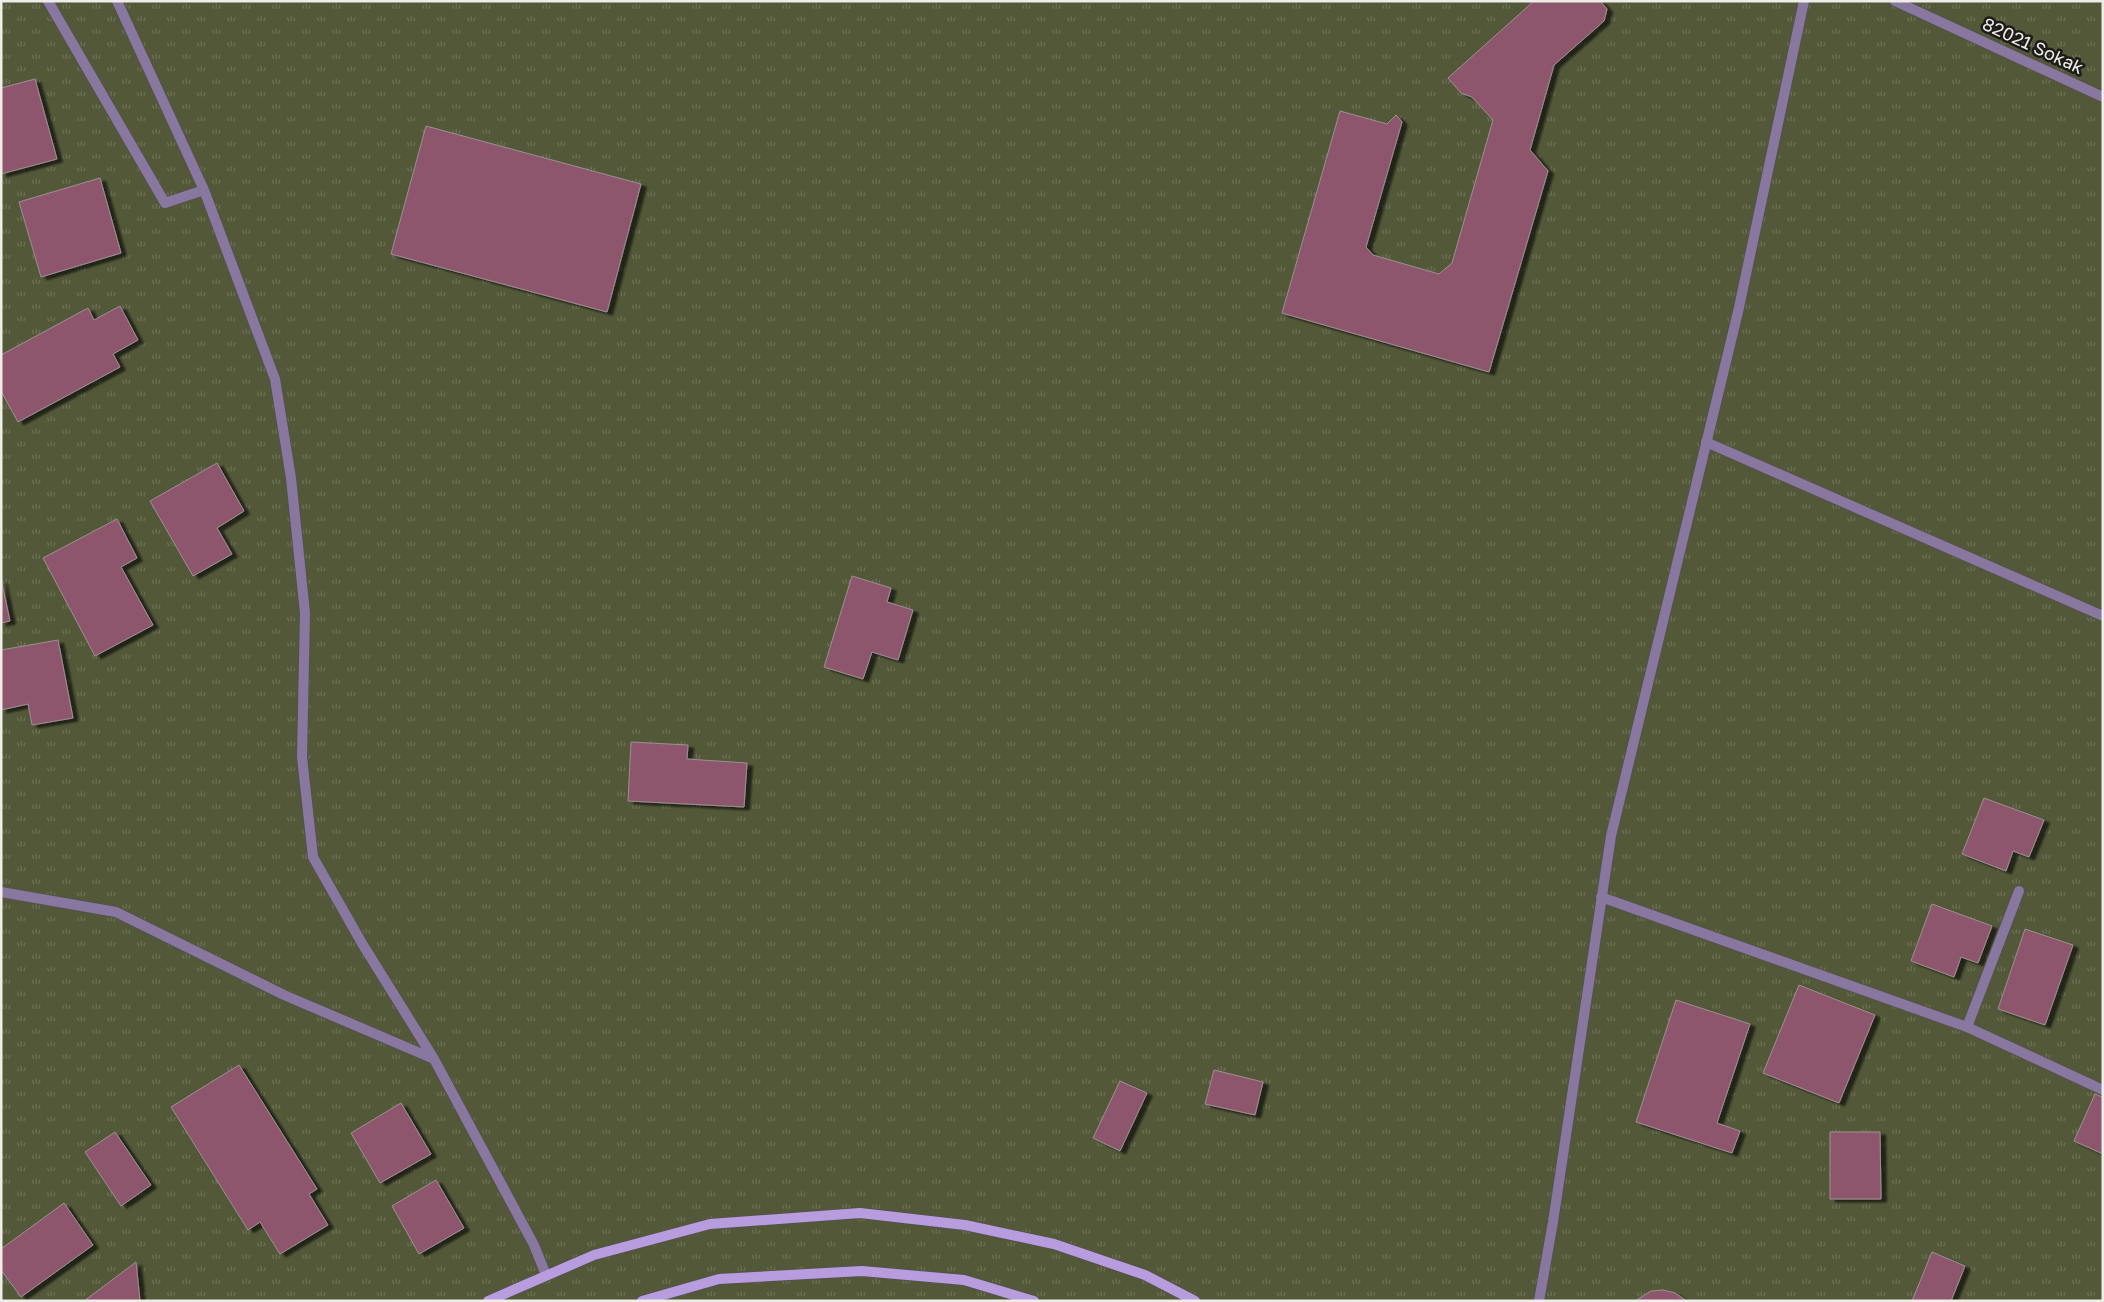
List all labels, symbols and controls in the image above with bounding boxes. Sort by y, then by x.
street label: 82021 Sokak [1979,12,2087,78]

